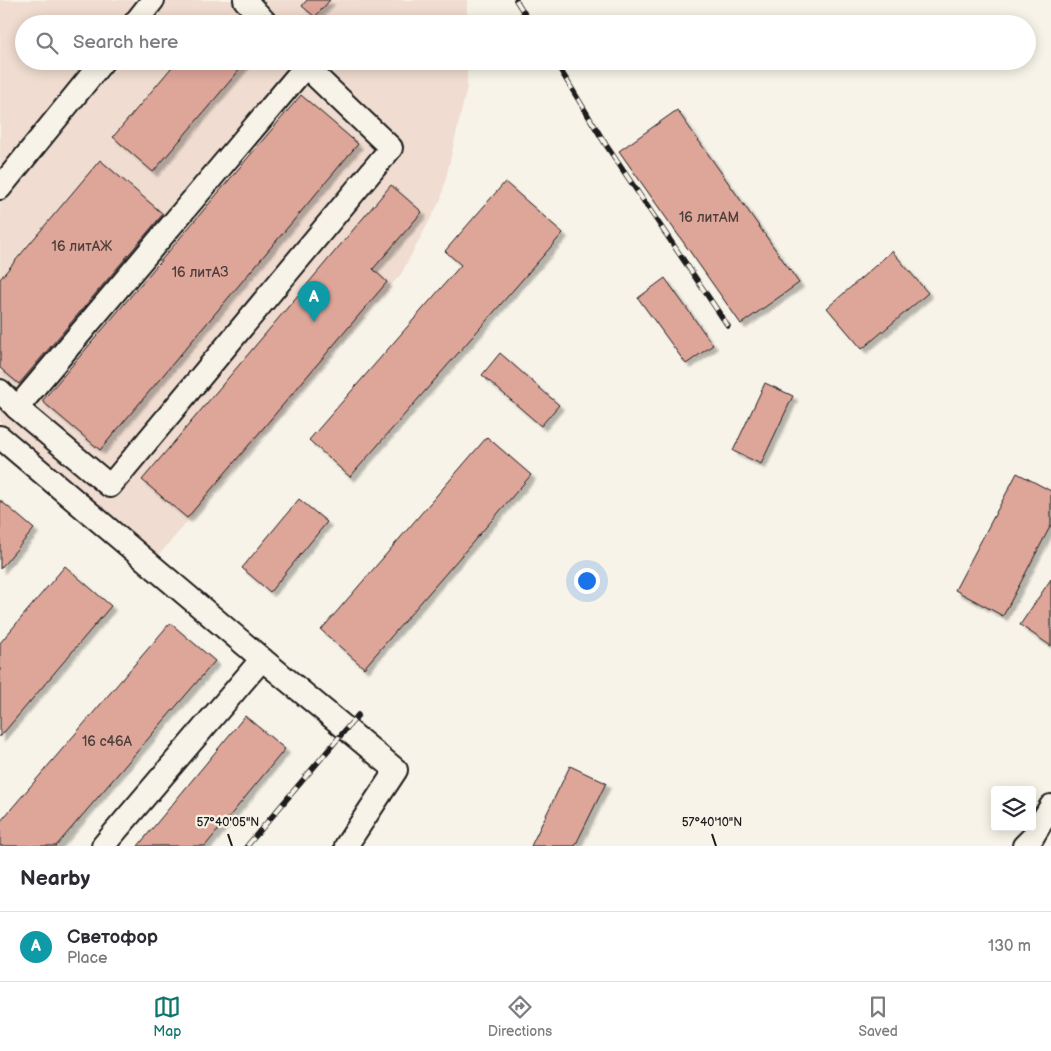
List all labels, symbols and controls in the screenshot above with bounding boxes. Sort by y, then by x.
search box [15,15,1036,70]
icon: search [33,29,61,57]
text: Search here [73,31,178,54]
house number: 16 литАМ [679,209,739,226]
house number: 16 литАЖ [52,238,113,255]
house number: 16 литАЗ [172,264,228,281]
pin: A [298,281,330,322]
your location [574,568,600,594]
house number: 16 с46А [82,733,133,750]
map controls [991,786,1036,831]
button: layers [991,786,1036,831]
text: 57°40'05"N [197,815,259,830]
text: 57°40'10"N [682,815,742,830]
text: Nearby [20,866,90,891]
text: Светофор [67,926,158,949]
text: A [31,937,41,956]
text: 130 m [988,937,1031,956]
text: Place [67,949,108,968]
tab: Map [153,993,181,1040]
tab: Directions [488,993,552,1040]
tab: Saved [858,993,898,1040]

